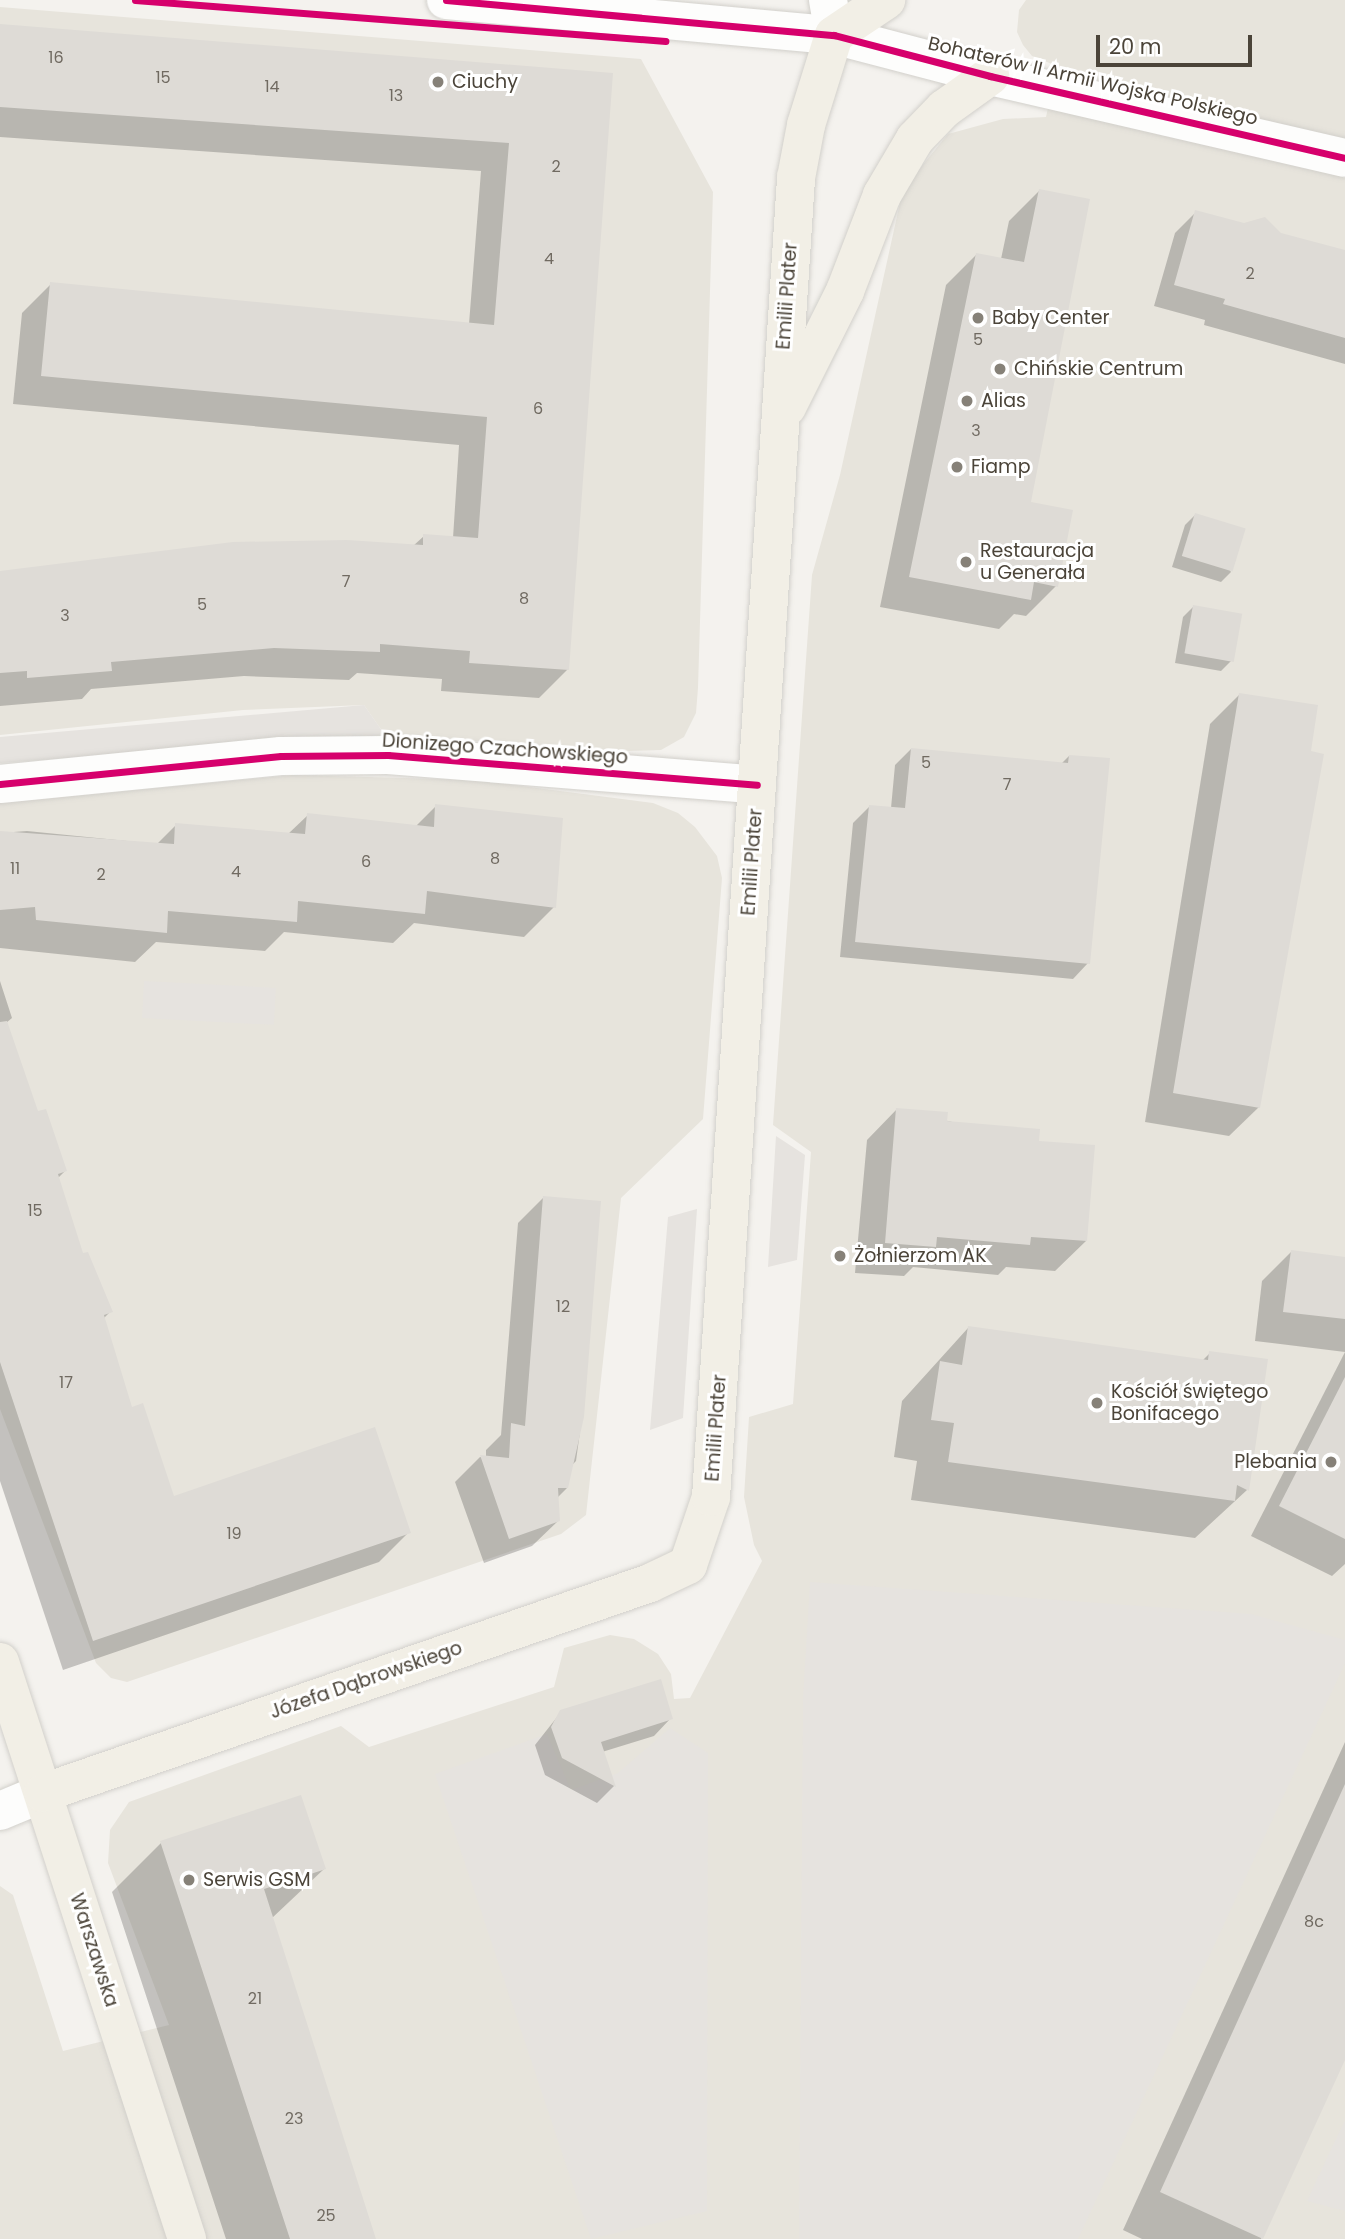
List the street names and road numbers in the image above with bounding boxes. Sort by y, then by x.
street label: Bohaterów II Armii Wojska Polskiego [926,32,1260,130]
street label: Emilii Plater [772,242,802,350]
street label: Dionizego Czachowskiego [381,729,629,769]
street label: Emilii Plater [737,808,767,916]
street label: Emilii Plater [701,1374,731,1482]
street label: Józefa Dąbrowskiego [267,1636,465,1724]
street label: Warszawska [65,1890,123,2010]

